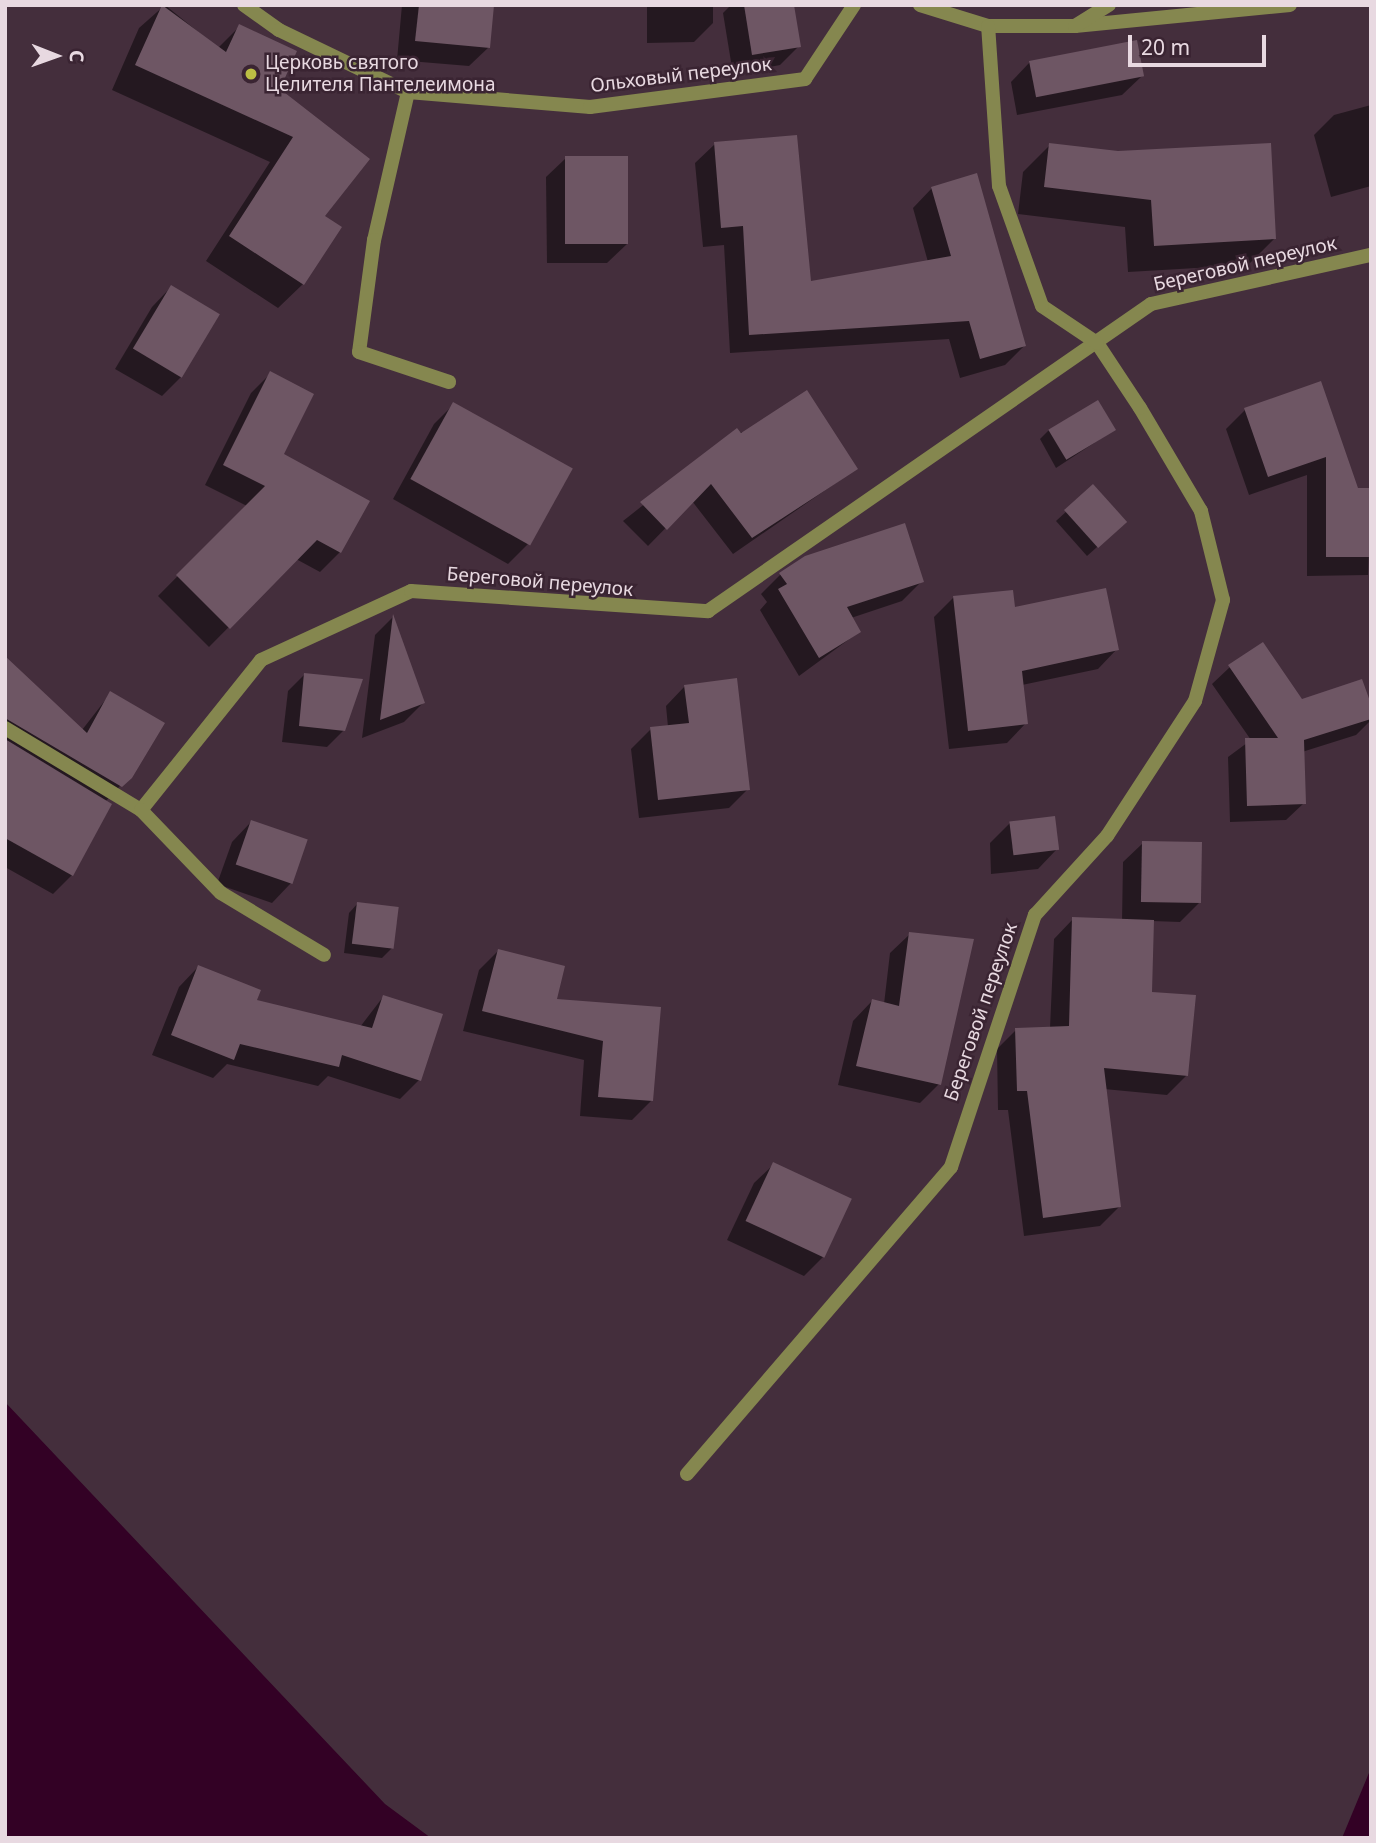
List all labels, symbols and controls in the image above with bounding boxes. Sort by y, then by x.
north arrow [21,21,91,91]
scale bar [1131,21,1269,65]
text: 20 m [1141,33,1190,61]
text: С [64,50,90,63]
place label: Церковь святого Целителя Пантелеимона [265,52,495,96]
street label: Ольховый переулок [589,53,773,97]
marker: Церковь святого Целителя Пантелеимона [243,66,259,82]
street label: Береговой переулок [1151,232,1339,296]
street label: Береговой переулок [446,562,634,602]
street label: Береговой переулок [940,920,1022,1104]

